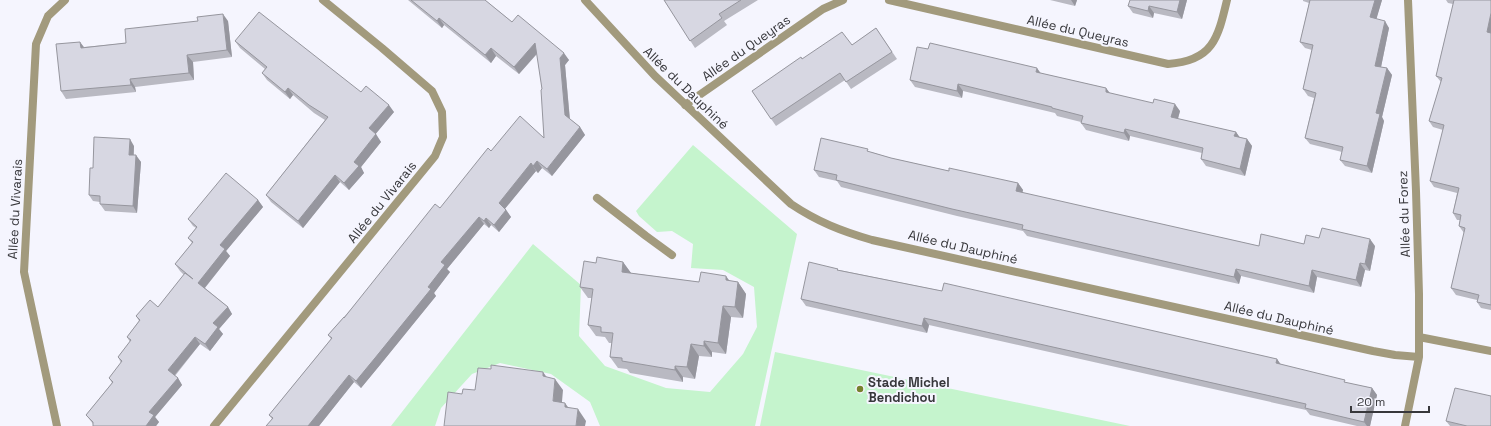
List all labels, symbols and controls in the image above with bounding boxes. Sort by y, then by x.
street label: Allée du Queyras [698,11,794,85]
street label: Allée du Queyras [1025,11,1131,51]
street label: Allée du Dauphiné [640,43,732,133]
street label: Allée du Vivarais [344,157,420,246]
street label: Allée du Vivarais [4,158,26,260]
street label: Allée du Forez [1394,170,1414,258]
street label: Allée du Dauphiné [907,226,1019,268]
street label: Allée du Dauphiné [1223,297,1335,339]
place label: Stade Michel Bendichou [868,374,950,406]
marker: Stade Michel Bendichou [855,384,865,394]
scale bar [1351,388,1429,414]
text: 20 m [1357,394,1385,410]

